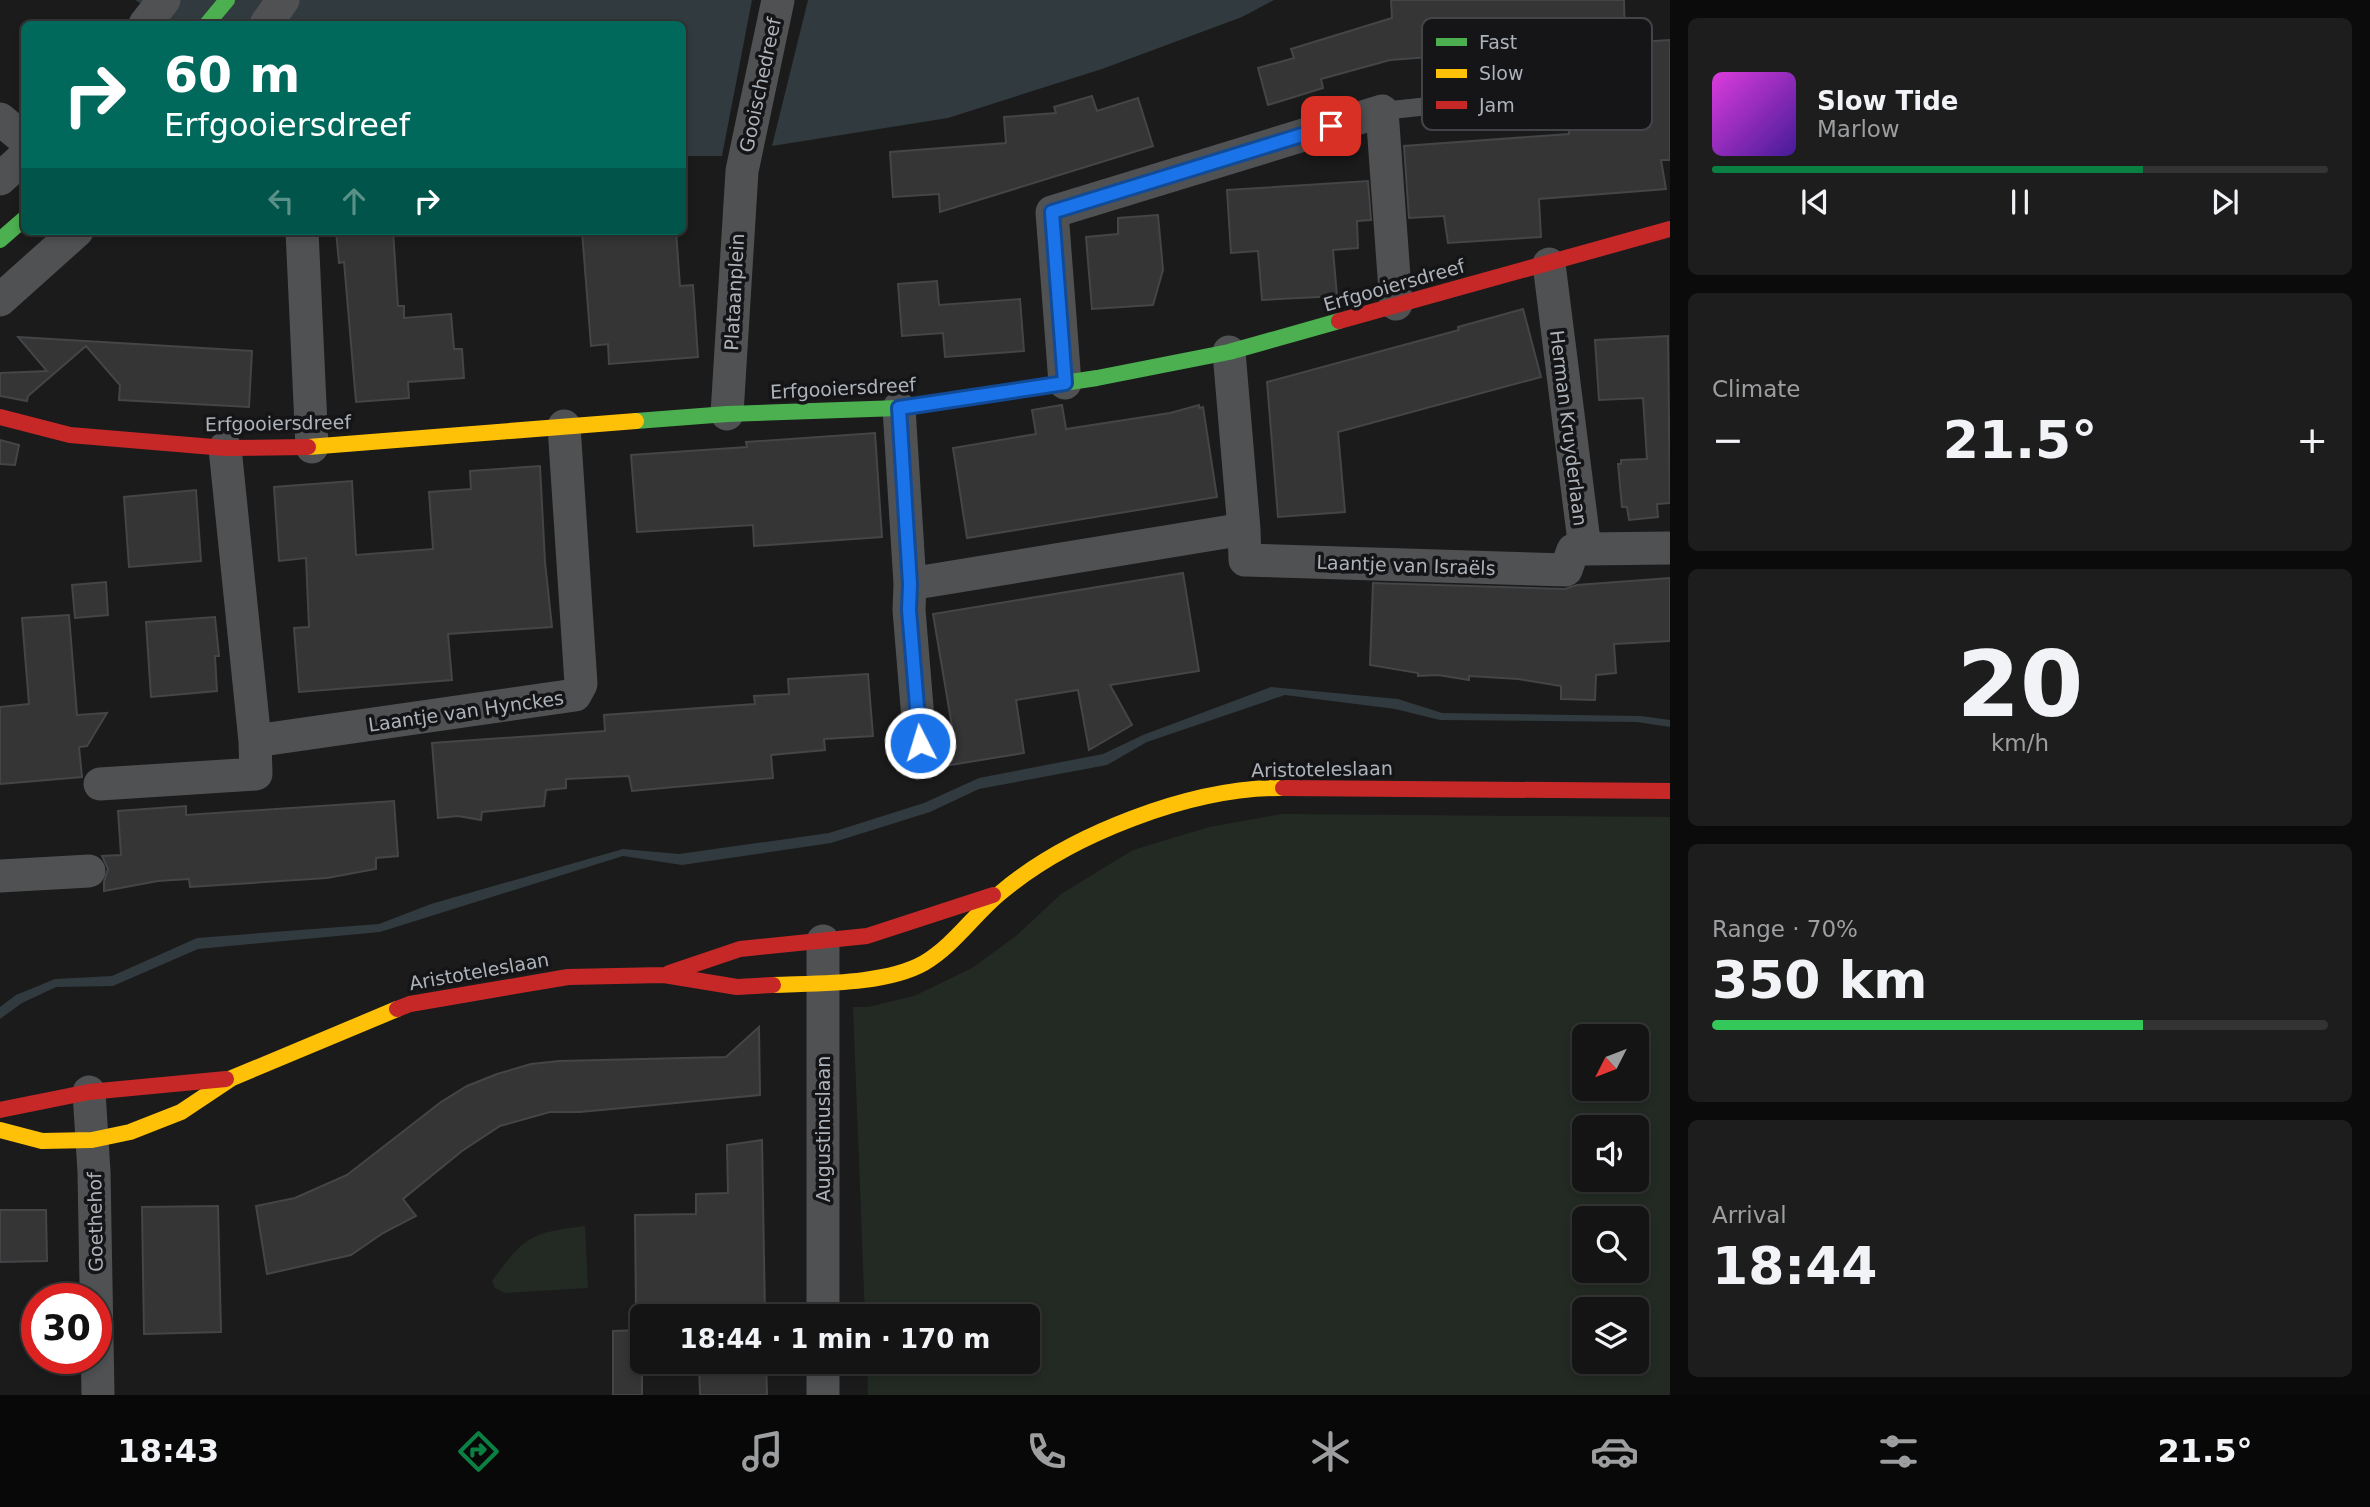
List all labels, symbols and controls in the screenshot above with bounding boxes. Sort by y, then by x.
street label: Gooischedreef [735,15,785,154]
legend [1422,18,1652,130]
text: Fast [1479,31,1517,53]
text: 60 m [164,47,300,104]
icon: right [49,49,140,140]
text: Slow [1479,62,1524,84]
text: Slow Tide [1817,86,1958,116]
text: Jam [1478,94,1515,116]
pin [1301,96,1361,156]
text: Erfgooiersdreef [164,106,410,144]
icon: arrive [1312,107,1350,145]
text: Marlow [1817,116,1900,142]
icon: left [262,182,300,220]
icon: ahead [335,182,373,220]
icon: right [408,182,446,220]
icon: previous [1796,183,1834,221]
icon: pause [2001,183,2039,221]
icon: next [2206,183,2244,221]
street label: Plataanplein [720,233,748,351]
street label: Erfgooiersdreef [1321,254,1468,316]
street label: Herman Kruyderlaan [1546,329,1592,527]
street label: Erfgooiersdreef [770,373,918,403]
text: Climate [1712,376,1801,402]
text: 21.5° [1943,410,2097,470]
street label: Erfgooiersdreef [205,411,352,435]
text: − [1712,418,1744,462]
text: + [2296,418,2328,462]
street label: Laantje van Israëls [1316,551,1496,579]
text: 20 [1957,632,2083,737]
street label: Laantje van Hynckes [367,686,565,736]
position arrow [883,706,957,780]
text: km/h [1991,730,2049,756]
street label: Aristoteleslaan [1251,757,1393,781]
text: Range · 70% [1712,916,1858,942]
street label: Aristoteleslaan [407,948,551,994]
text: 350 km [1712,950,1927,1010]
north arrow [1572,1024,1648,1101]
map controls [1572,1024,1649,1374]
street label: Augustinuslaan [812,1056,834,1202]
button: sound [1572,1115,1649,1192]
street label: Goethehof [83,1171,107,1272]
text: Arrival [1712,1202,1787,1228]
button: search [1572,1206,1649,1283]
text: 18:44 [1712,1236,1878,1296]
speed limit sign: 30 [21,1283,112,1374]
button: layers [1572,1297,1649,1374]
text: 18:44 · 1 min · 170 m [680,1324,990,1354]
icon: directions [454,1427,503,1476]
icon: music [738,1427,787,1476]
icon: phone [1022,1427,1071,1476]
icon: climate [1306,1427,1355,1476]
icon: car [1590,1427,1639,1476]
icon: filters [1874,1427,1923,1476]
text: 18:43 [117,1432,219,1470]
text: 21.5° [2158,1432,2252,1470]

